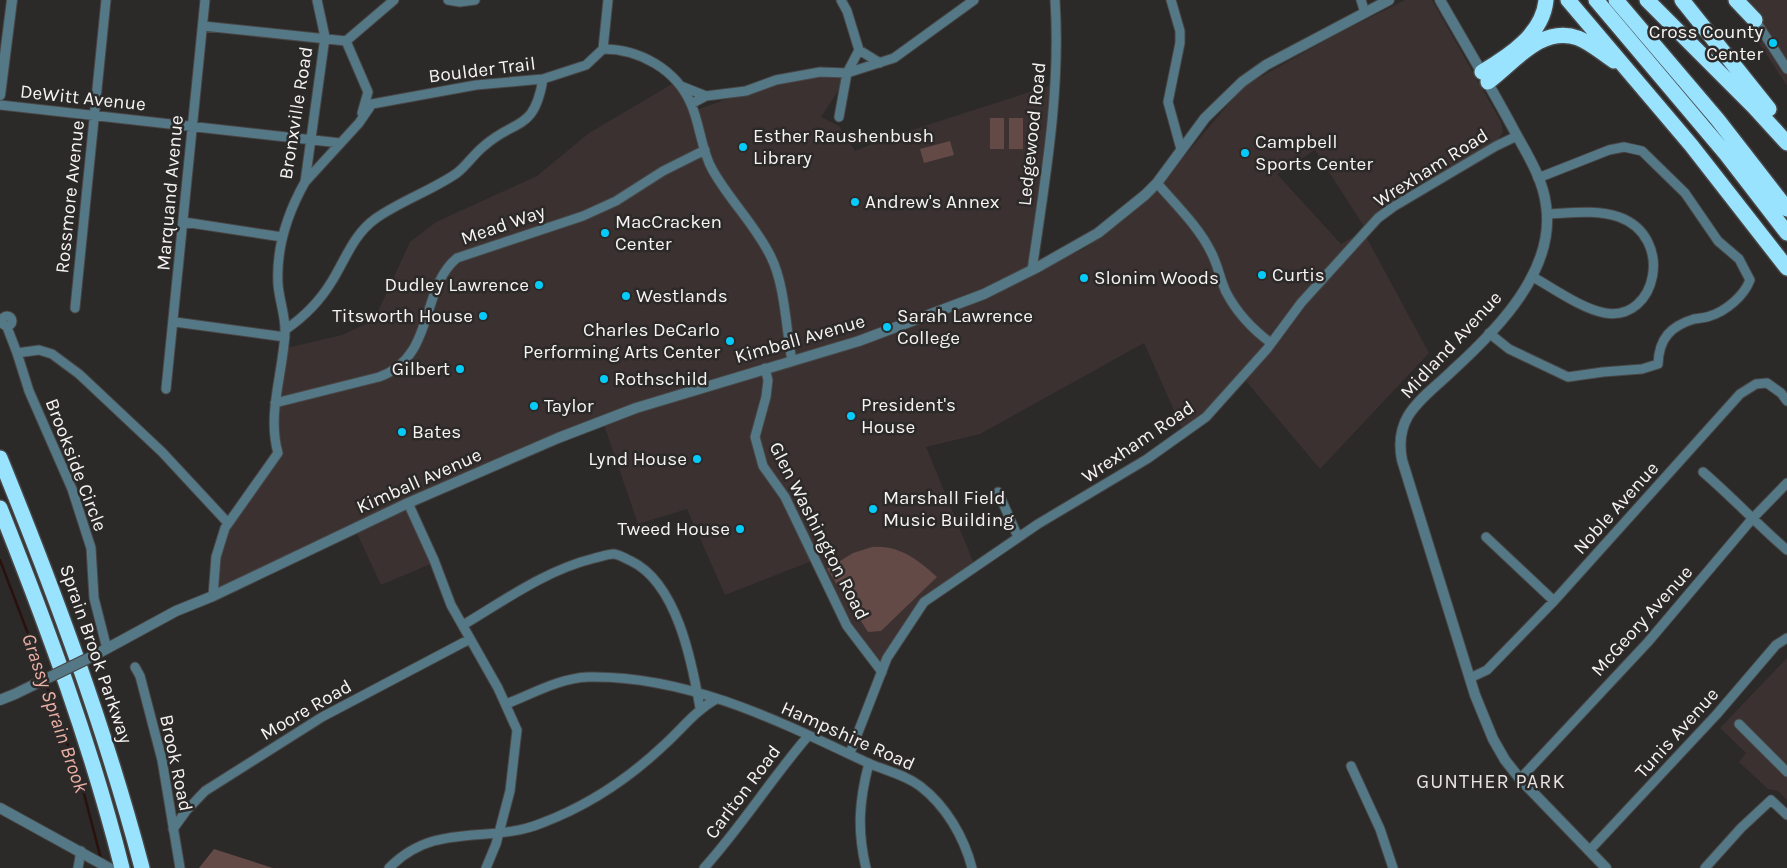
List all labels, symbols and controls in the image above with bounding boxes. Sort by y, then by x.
place label: Cross County Center [1649,21,1763,65]
marker: Cross County Center [1767,37,1779,49]
street label: Bronxville Road [275,45,317,181]
street label: Boulder Trail [427,53,537,87]
street label: Ledgewood Road [1014,61,1050,207]
street label: DeWitt Avenue [19,80,147,116]
street label: Marquand Avenue [152,114,188,272]
street label: Rossmore Avenue [51,119,89,275]
street label: Wrexham Road [1370,124,1492,212]
place label: Esther Raushenbush Library [753,125,934,169]
place label: Campbell Sports Center [1255,131,1373,175]
marker: Esther Raushenbush Library [737,141,749,153]
marker: Campbell Sports Center [1239,147,1251,159]
place label: Andrew's Annex [865,191,1000,213]
marker: Andrew's Annex [849,196,861,208]
street label: Mead Way [458,200,548,250]
place label: MacCracken Center [615,211,722,255]
marker: MacCracken Center [599,227,611,239]
place label: Curtis [1272,264,1325,286]
place label: Slonim Woods [1094,267,1219,289]
marker: Curtis [1256,269,1268,281]
marker: Slonim Woods [1078,272,1090,284]
place label: Dudley Lawrence [385,274,529,296]
marker: Dudley Lawrence [533,279,545,291]
place label: Westlands [636,285,728,307]
street label: Midland Avenue [1396,287,1506,403]
marker: Westlands [620,290,632,302]
place label: Titsworth House [332,305,473,327]
place label: Sarah Lawrence College [897,305,1033,349]
marker: Titsworth House [477,310,489,322]
street label: Kimball Avenue [732,310,868,368]
place label: Charles DeCarlo Performing Arts Center [523,319,720,363]
marker: Sarah Lawrence College [881,321,893,333]
marker: Charles DeCarlo Performing Arts Center [724,335,736,347]
place label: Gilbert [392,358,450,380]
marker: Gilbert [454,363,466,375]
place label: Rothschild [614,368,708,390]
marker: Rothschild [598,373,610,385]
place label: President's House [861,394,956,438]
place label: Taylor [544,395,594,417]
street label: Brookside Circle [41,396,111,534]
street label: Wrexham Road [1078,396,1198,488]
marker: Taylor [528,400,540,412]
marker: President's House [845,410,857,422]
place label: Bates [412,421,461,443]
marker: Bates [396,426,408,438]
street label: Glen Washington Road [765,438,873,624]
street label: Kimball Avenue [353,444,485,518]
place label: Lynd House [588,448,687,470]
marker: Lynd House [691,453,703,465]
street label: Noble Avenue [1569,457,1663,559]
place label: Marshall Field Music Building [883,487,1014,531]
marker: Marshall Field Music Building [867,503,879,515]
place label: Tweed House [618,518,730,540]
marker: Tweed House [734,523,746,535]
street label: McGeory Avenue [1587,561,1697,681]
street label: Sprain Brook Parkway [55,562,137,747]
water label: Grassy Sprain Brook [17,630,93,796]
street label: Moore Road [256,675,356,745]
street label: Tunis Avenue [1631,683,1723,783]
street label: Hampshire Road [778,697,918,775]
street label: Brook Road [155,713,197,813]
street label: Carlton Road [701,741,785,843]
district label: GUNTHER PARK [1416,770,1566,793]

